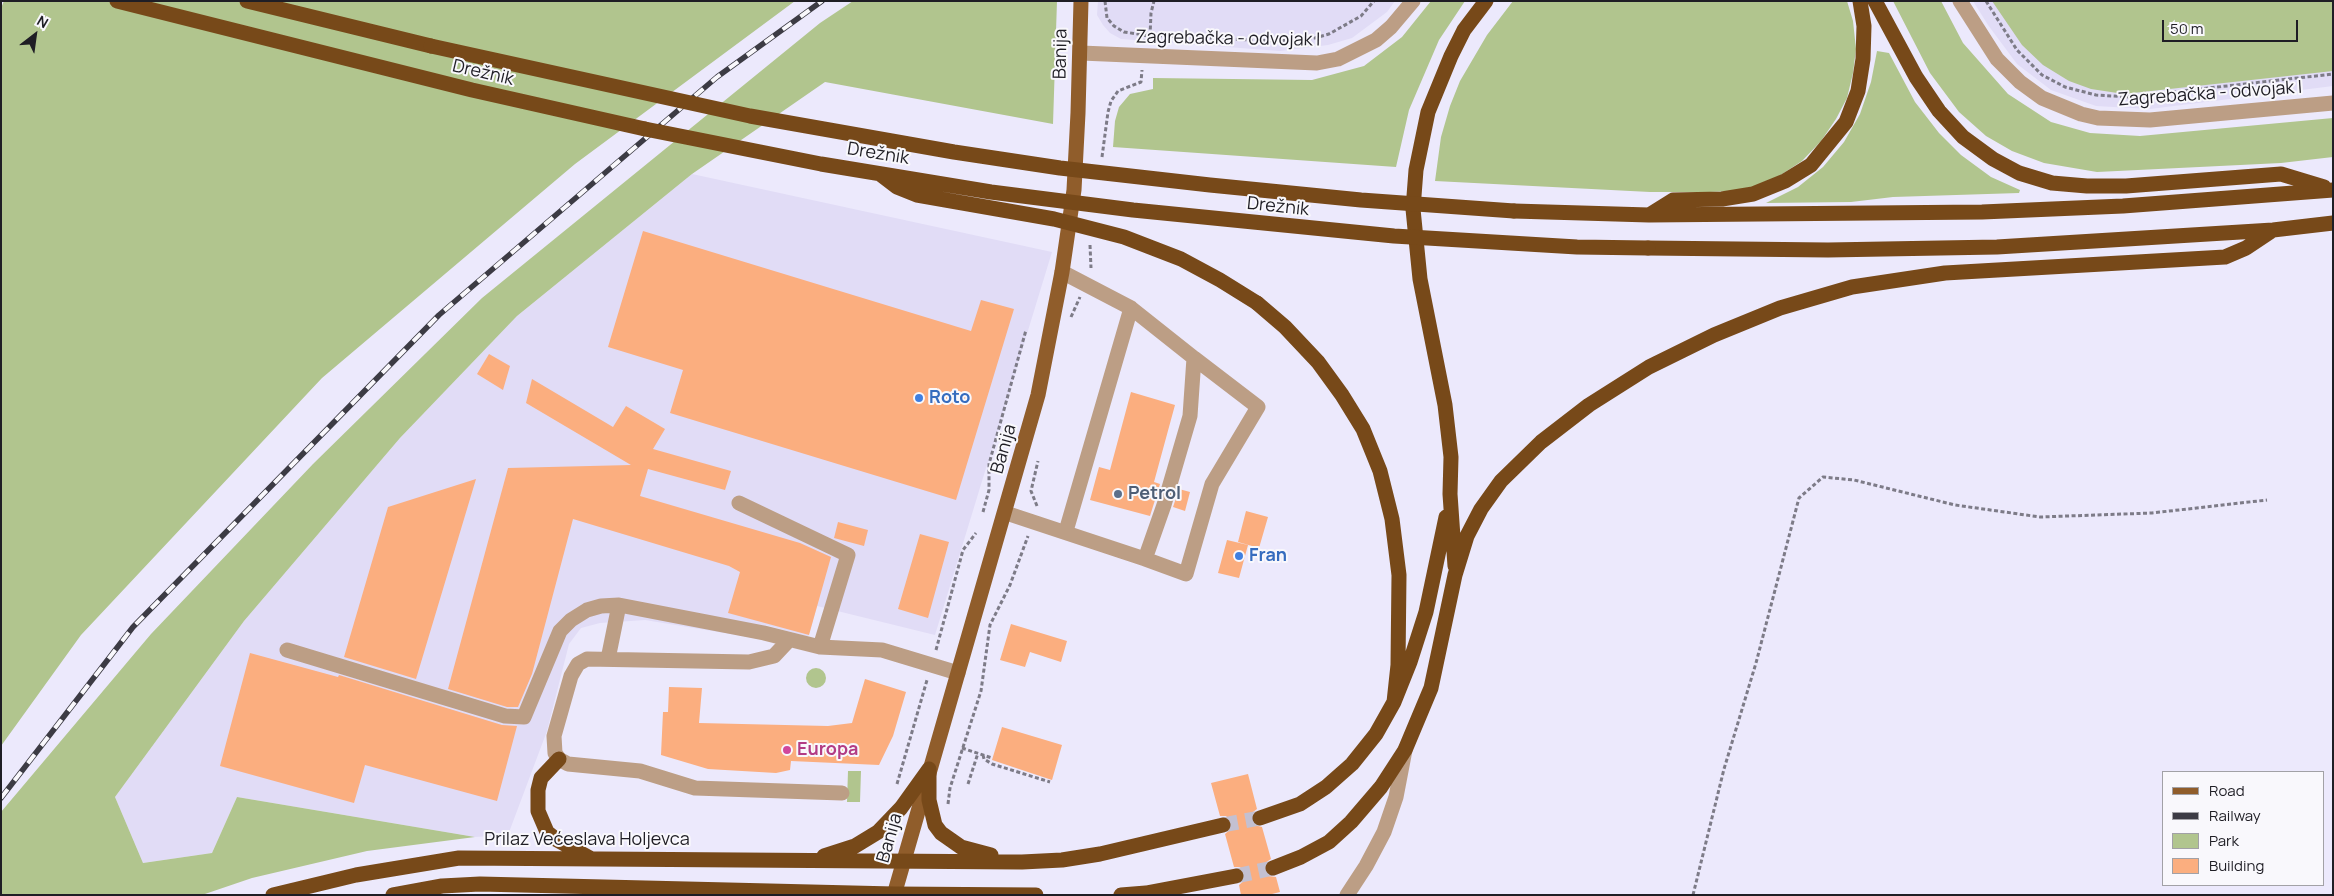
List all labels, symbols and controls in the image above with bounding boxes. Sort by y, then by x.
north arrow [10,10,60,60]
scale bar [2164,10,2300,42]
text: N [34,11,52,32]
text: 50 m [2170,18,2204,39]
street label: Zagrebačka - odvojak I [1135,27,1321,51]
street label: Banija [1050,29,1072,79]
street label: Drežnik [450,55,516,91]
street label: Zagrebačka - odvojak I [2117,77,2303,111]
street label: Drežnik [846,138,910,170]
street label: Drežnik [1246,193,1310,221]
place label: Roto [929,387,970,409]
marker: Roto [913,392,925,404]
street label: Banija [987,422,1021,476]
place label: Petrol [1128,483,1181,505]
marker: Petrol [1112,488,1124,500]
place label: Fran [1249,545,1287,567]
marker: Fran [1233,550,1245,562]
place label: Europa [797,739,858,761]
marker: Europa [781,744,793,756]
legend [2162,771,2324,886]
text: Road [2209,780,2245,801]
text: Railway [2209,805,2261,826]
street label: Banija [873,811,907,865]
street label: Prilaz Većeslava Holjevca [484,829,690,851]
text: Park [2209,830,2239,851]
text: Building [2209,855,2264,876]

